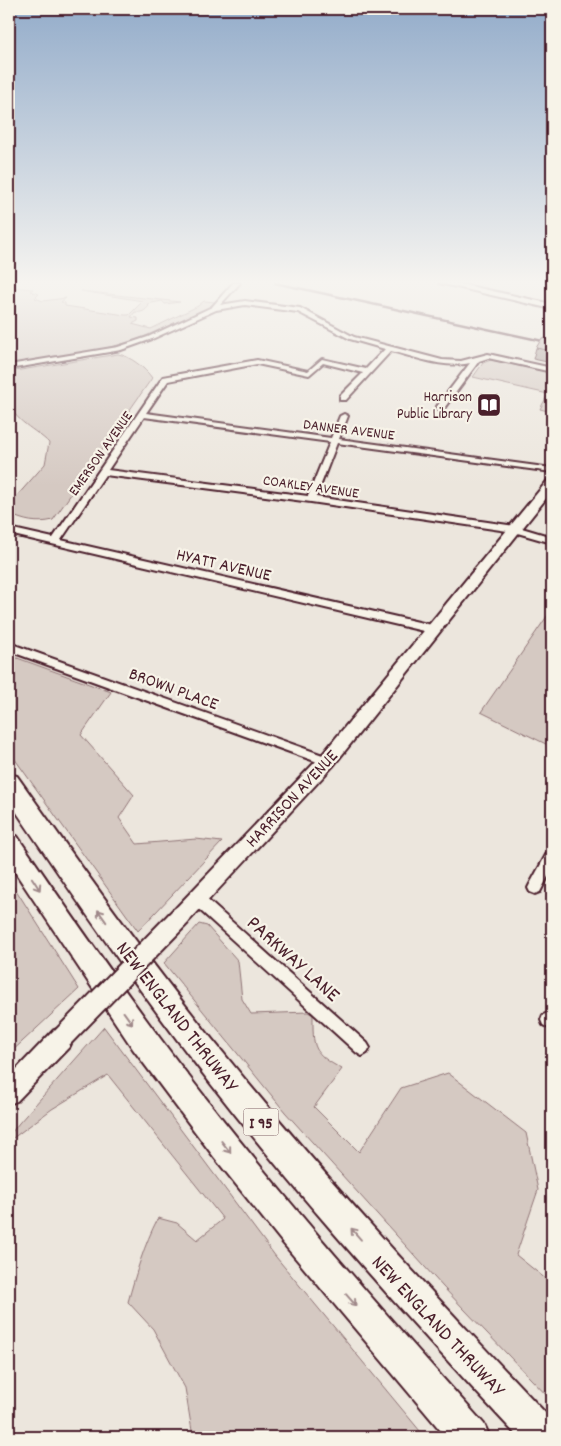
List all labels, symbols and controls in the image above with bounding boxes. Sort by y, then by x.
place label: Harrison Public Library [397,387,473,426]
library icon: Harrison Public Library [476,392,502,418]
street label: EMERSON AVENUE [64,407,139,501]
street label: DANNER AVENUE [302,414,396,448]
street label: COAKLEY AVENUE [261,470,360,506]
street label: HYATT AVENUE [174,543,273,589]
street label: BROWN PLACE [125,663,221,718]
street label: HARRISON AVENUE [241,745,345,854]
one-way arrow [31,876,41,890]
one-way arrow [97,909,107,923]
street label: PARKWAY LANE [239,910,346,1011]
street label: NEW ENGLAND THRUWAY [107,936,245,1101]
one-way arrow [122,1011,133,1024]
road number: I 95 [244,1108,278,1136]
one-way arrow [220,1140,231,1153]
one-way arrow [351,1227,362,1240]
street label: NEW ENGLAND THRUWAY [363,1250,511,1406]
one-way arrow [345,1293,356,1306]

